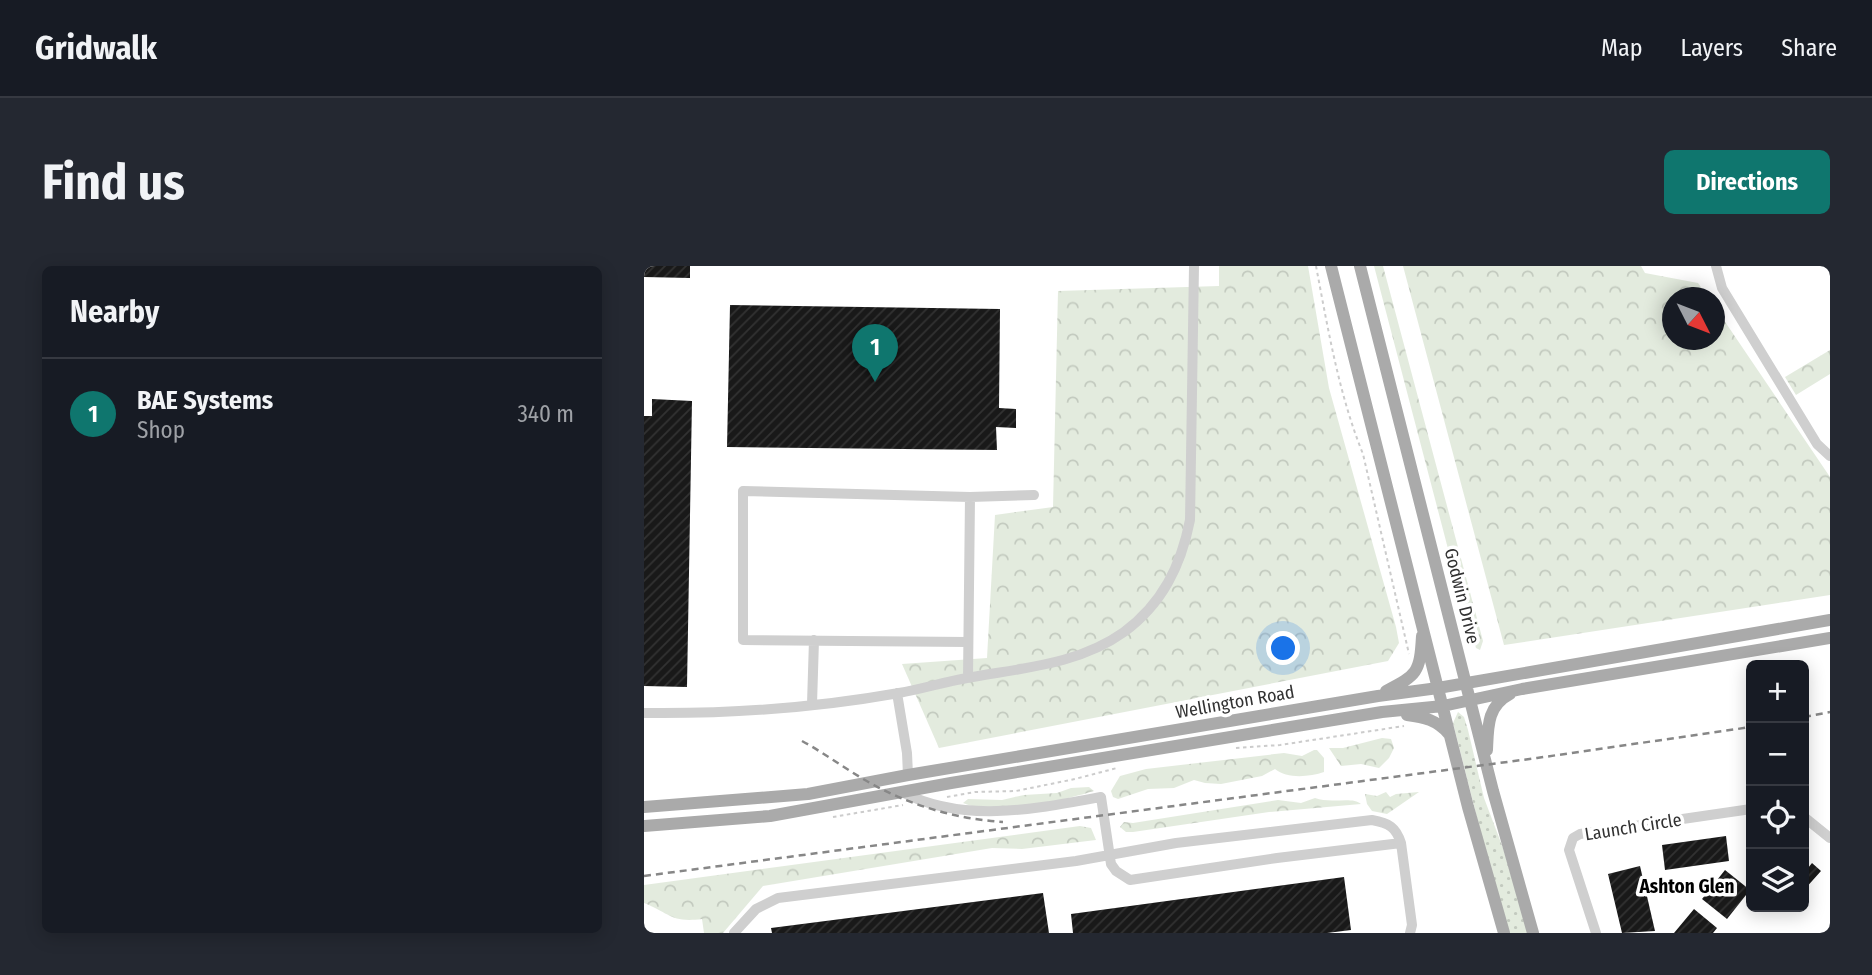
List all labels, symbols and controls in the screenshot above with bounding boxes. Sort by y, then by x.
text: Gridwalk [35,28,157,68]
text: Map [1601,34,1643,62]
text: Layers [1681,34,1743,62]
text: Share [1781,34,1837,62]
button: Directions [1664,150,1830,214]
text: Find us [42,153,185,212]
north arrow [1662,287,1725,350]
text: Nearby [70,294,159,330]
pin: 1 [852,324,898,382]
text: BAE Systems [137,385,273,416]
text: 1 [88,400,98,428]
text: 340 m [518,400,574,428]
text: Shop [137,416,185,444]
street label: Godwin Drive [1440,546,1485,646]
your location [1266,631,1300,665]
map controls [1746,660,1809,912]
button: + [1746,660,1809,723]
street label: Wellington Road [1174,681,1296,723]
button: − [1746,723,1809,786]
button: locate [1746,786,1809,849]
street label: Launch Circle [1583,808,1683,846]
button: layers [1746,849,1809,912]
district label: Ashton Glen [1639,875,1734,898]

